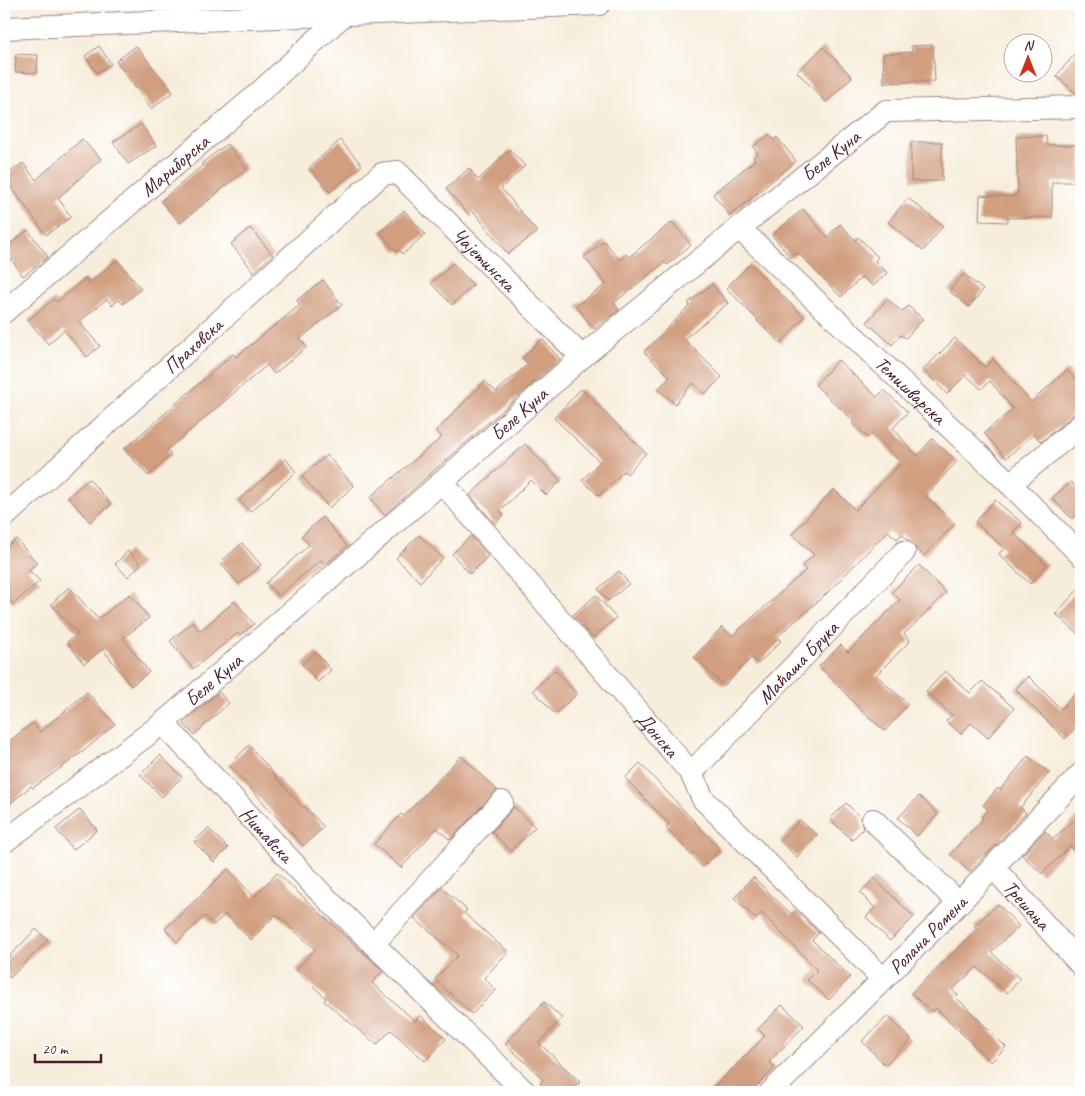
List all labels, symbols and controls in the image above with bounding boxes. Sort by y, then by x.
north arrow [1002,32,1052,82]
text: N [1024,37,1035,54]
street label: Беле Куна [796,124,866,187]
street label: Мариборска [135,129,215,202]
street label: Чајетинска [447,223,522,298]
street label: Праховска [158,312,229,379]
street label: Темишварска [869,351,952,431]
street label: Беле Куна [485,381,554,446]
street label: Маћаша Брука [753,615,845,709]
street label: Беле Куна [180,647,249,712]
street label: Донска [631,707,685,764]
street label: Нишавска [234,802,299,869]
street label: Трешања [998,875,1056,936]
street label: Ролана Ромена [883,889,974,980]
scale bar [35,1031,101,1063]
text: 20 m [42,1040,69,1059]

